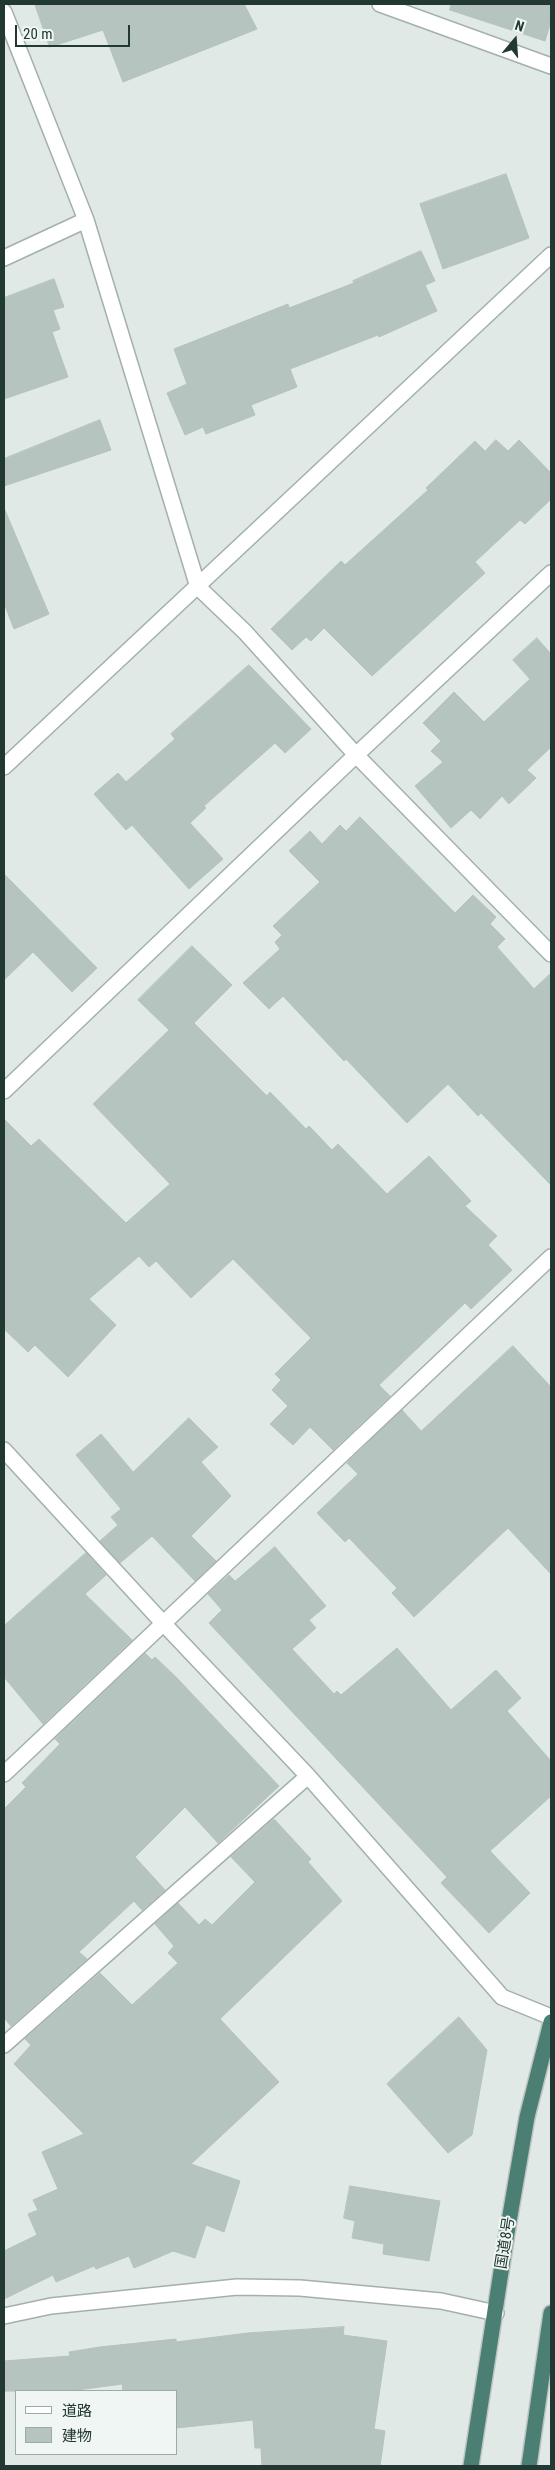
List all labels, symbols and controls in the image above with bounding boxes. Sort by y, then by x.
scale bar [18,15,132,47]
north arrow [490,15,540,65]
text: N [513,17,526,35]
text: 20 m [23,25,53,43]
street label: 国道8号 [493,2216,519,2270]
legend [15,2390,178,2455]
text: 道路 [62,2402,92,2420]
text: 建物 [62,2427,92,2445]

